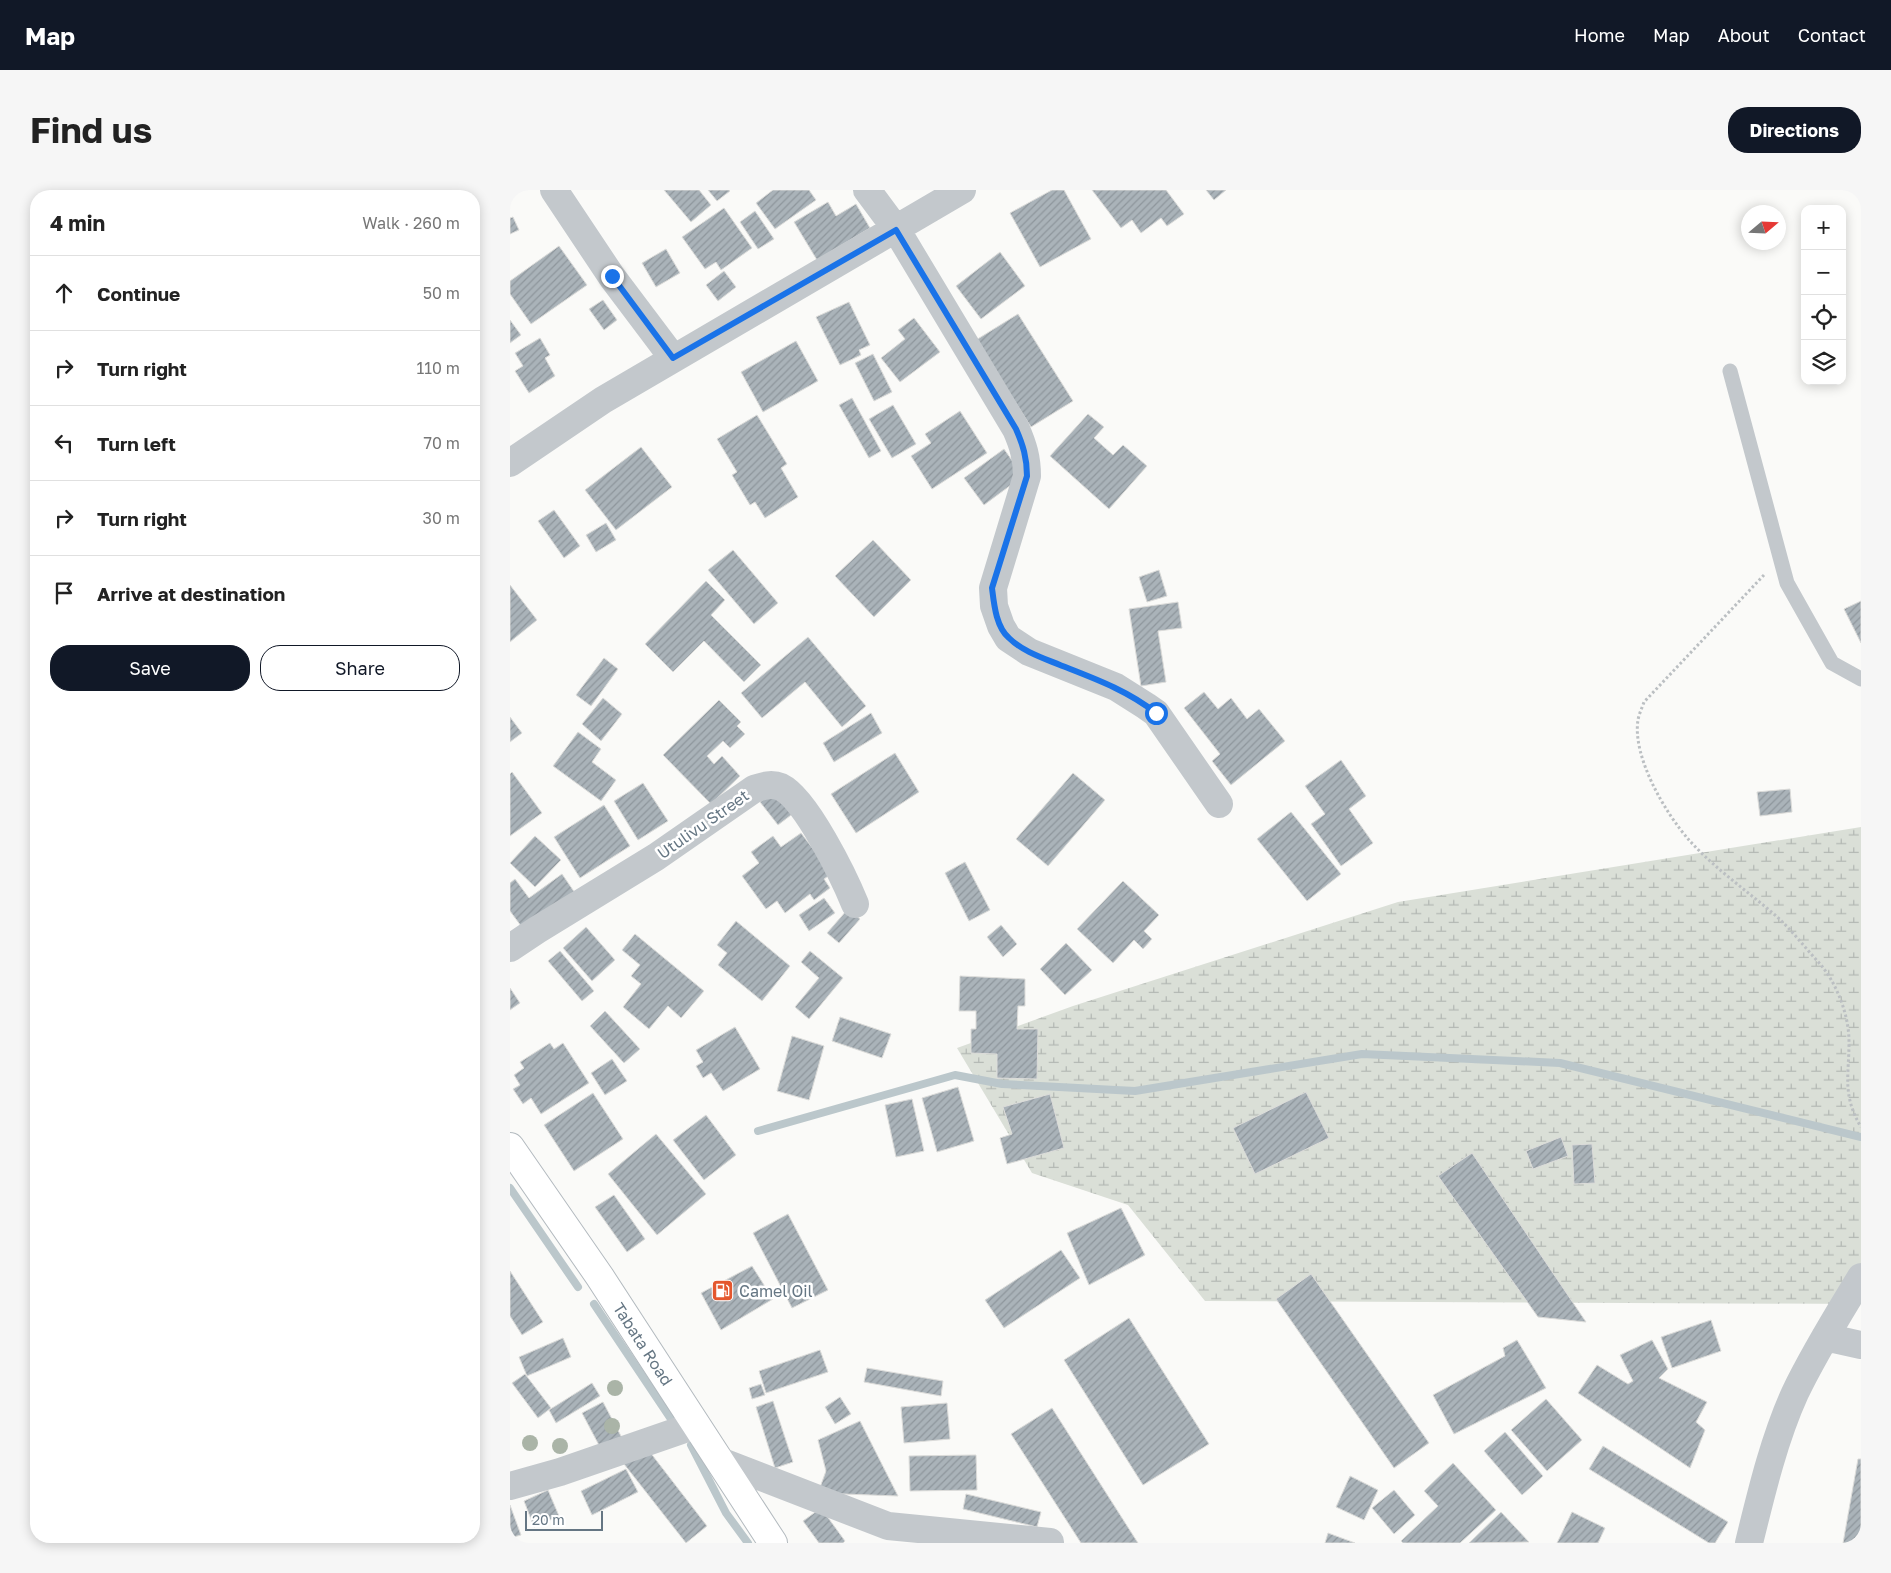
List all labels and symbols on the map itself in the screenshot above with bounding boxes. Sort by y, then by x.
north arrow [1741,205,1786,250]
route end [601,265,624,288]
route start [1145,702,1168,725]
street label: Utulivu Street [653,785,753,863]
fuel station icon: Camel Oil [711,1279,735,1303]
place label: Camel Oil [739,1281,813,1301]
street label: Tabata Road [609,1299,677,1389]
scale bar [525,1508,602,1531]

